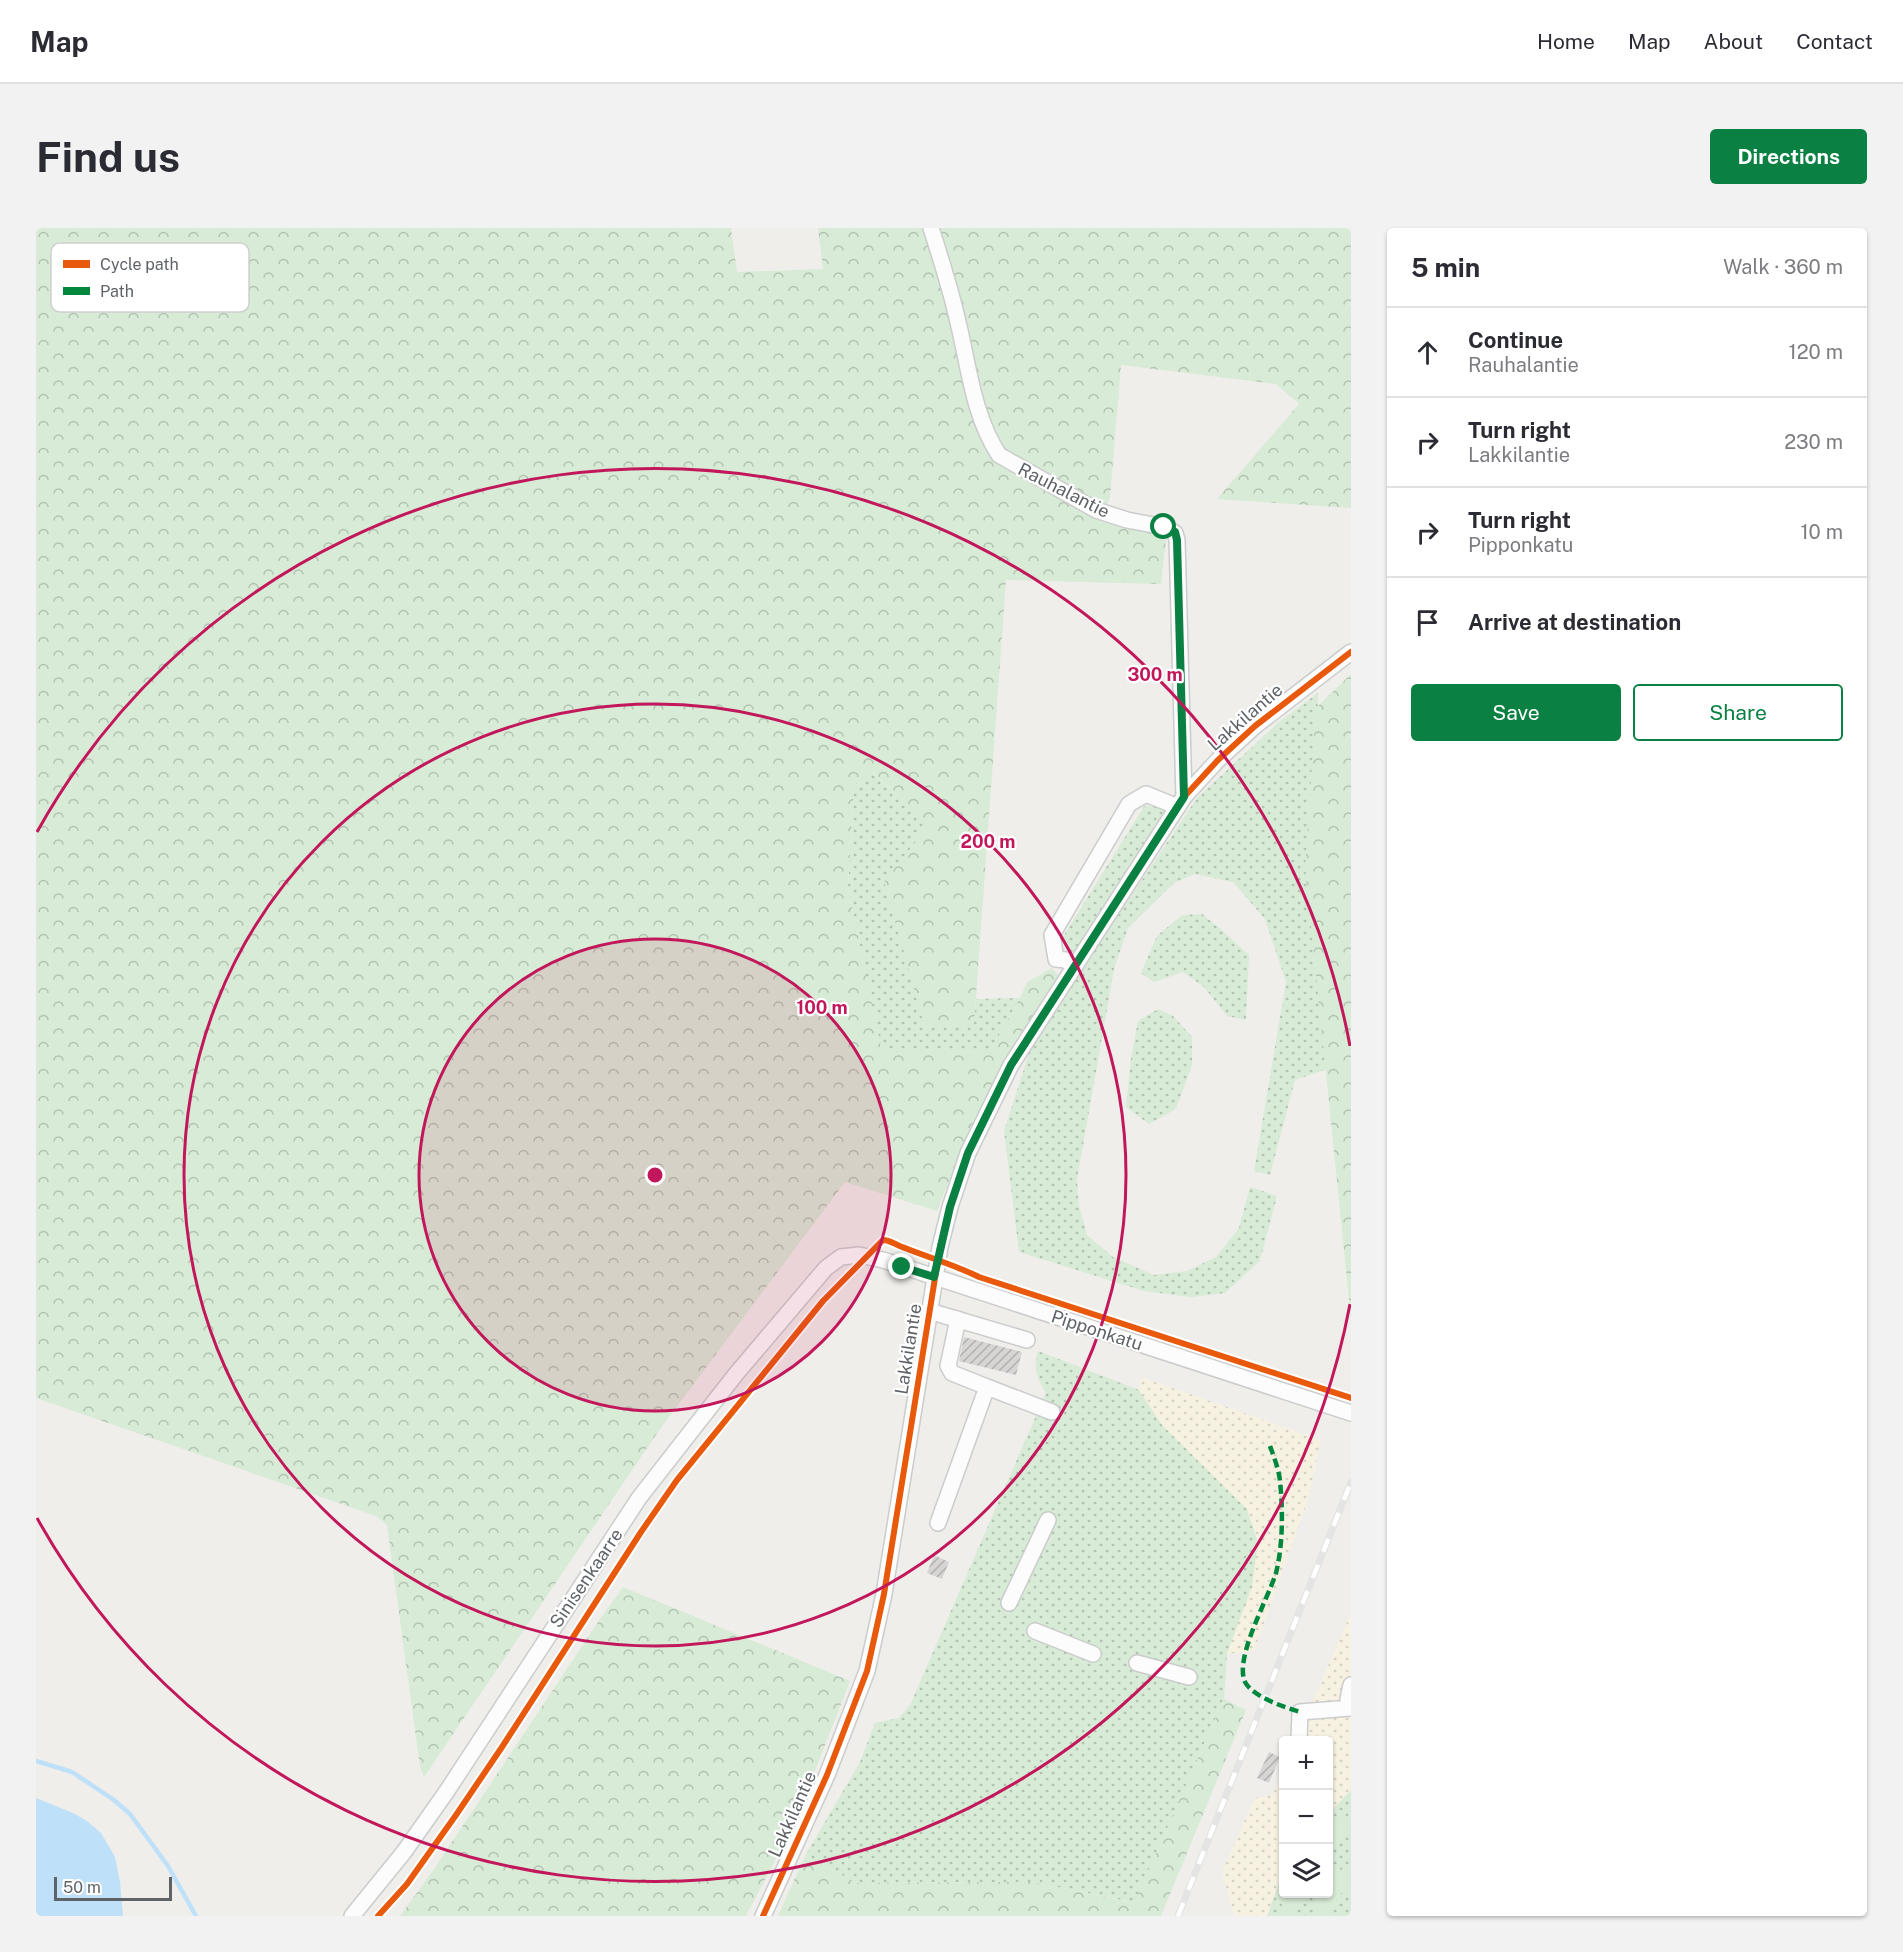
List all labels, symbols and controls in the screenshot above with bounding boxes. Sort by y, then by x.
text: Map [30,25,89,58]
text: Home [1537,29,1595,54]
text: Map [1628,29,1671,54]
text: About [1704,29,1763,54]
text: Contact [1796,29,1873,54]
button: Directions [1710,129,1867,184]
text: Find us [36,132,180,181]
legend [51,243,249,312]
text: 5 min [1411,252,1480,283]
text: Cycle path [100,255,179,274]
text: Walk · 360 m [1723,255,1843,279]
text: Path [100,282,134,301]
text: Continue [1468,327,1563,353]
icon: ahead [1411,336,1444,369]
text: 120 m [1789,340,1843,364]
text: Rauhalantie [1468,353,1579,377]
text: Turn right [1468,417,1571,443]
icon: right [1411,426,1444,459]
text: 230 m [1784,430,1843,454]
text: Lakkilantie [1468,443,1570,467]
street label: Rauhalantie [1015,458,1113,522]
text: Turn right [1468,507,1571,533]
route start [1150,513,1176,539]
icon: right [1411,516,1444,549]
text: 10 m [1800,520,1843,544]
text: Pipponkatu [1468,533,1573,557]
icon: arrive [1411,606,1444,639]
text: Arrive at destination [1468,609,1681,635]
text: 300 m [1127,664,1183,685]
street label: Lakkilantie [1203,679,1287,755]
button: Save [1411,684,1621,741]
button: Share [1633,684,1843,741]
text: 200 m [961,831,1015,852]
text: 100 m [796,997,848,1018]
centre of rings [645,1165,665,1185]
route end [888,1253,914,1279]
street label: Lakkilantie [890,1302,926,1396]
street label: Pipponkatu [1049,1305,1145,1355]
street label: Sinisenkaarre [545,1524,627,1632]
map controls [1279,1736,1333,1898]
button: + [1279,1736,1333,1790]
street label: Lakkilantie [764,1768,820,1860]
button: − [1279,1790,1333,1844]
button: layers [1279,1844,1333,1898]
scale bar [54,1874,172,1902]
text: 50 m [63,1878,101,1897]

